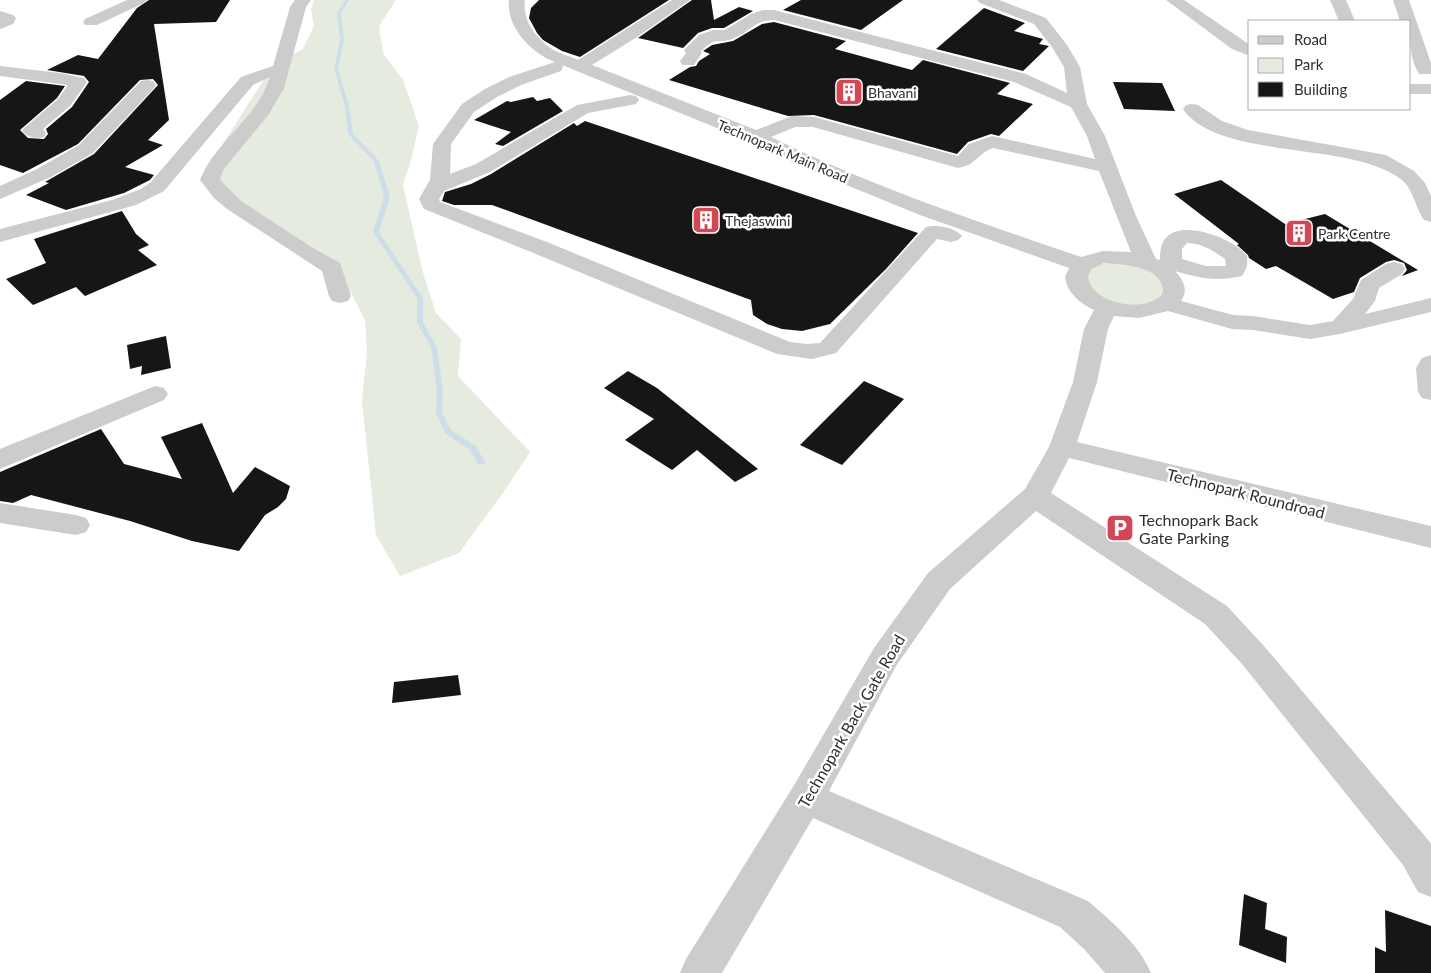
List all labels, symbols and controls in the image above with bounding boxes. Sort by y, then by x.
legend [1248,20,1411,110]
text: Road [1294,30,1327,48]
text: Park [1294,55,1324,73]
building icon: Bhavani [834,77,864,107]
text: Building [1294,80,1347,98]
place label: Bhavani [868,84,917,101]
street label: Technopark Main Road [715,116,851,186]
building icon: Thejaswini [691,205,721,235]
place label: Thejaswini [725,212,790,229]
building icon: Park Centre [1284,218,1314,248]
place label: Park Centre [1318,225,1390,242]
street label: Technopark Roundroad [1165,464,1327,522]
place label: Technopark Back Gate Parking [1139,510,1259,547]
parking icon: Technopark Back Gate Parking [1105,513,1135,543]
street label: Technopark Back Gate Road [794,631,908,811]

